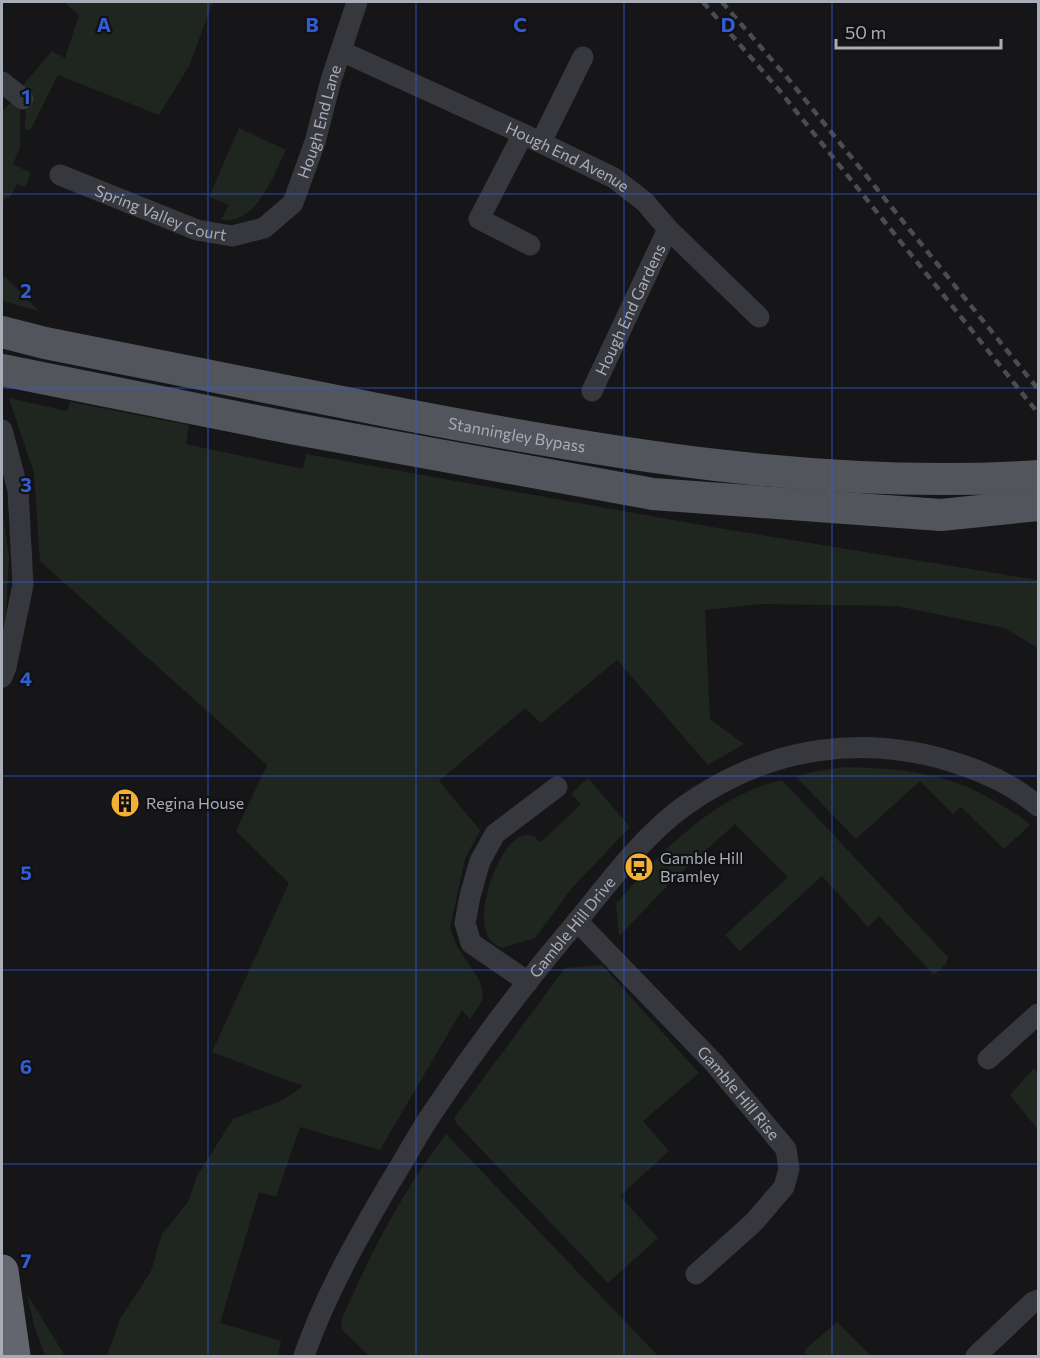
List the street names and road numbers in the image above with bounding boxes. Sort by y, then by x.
street label: Hough End Lane [293,62,344,181]
street label: Hough End Avenue [503,117,633,195]
street label: Spring Valley Court [92,180,229,244]
street label: Hough End Gardens [591,241,669,378]
street label: Stanningley Bypass [447,413,587,456]
street label: Gamble Hill Drive [525,872,619,981]
street label: Gamble Hill Rise [694,1042,784,1143]

